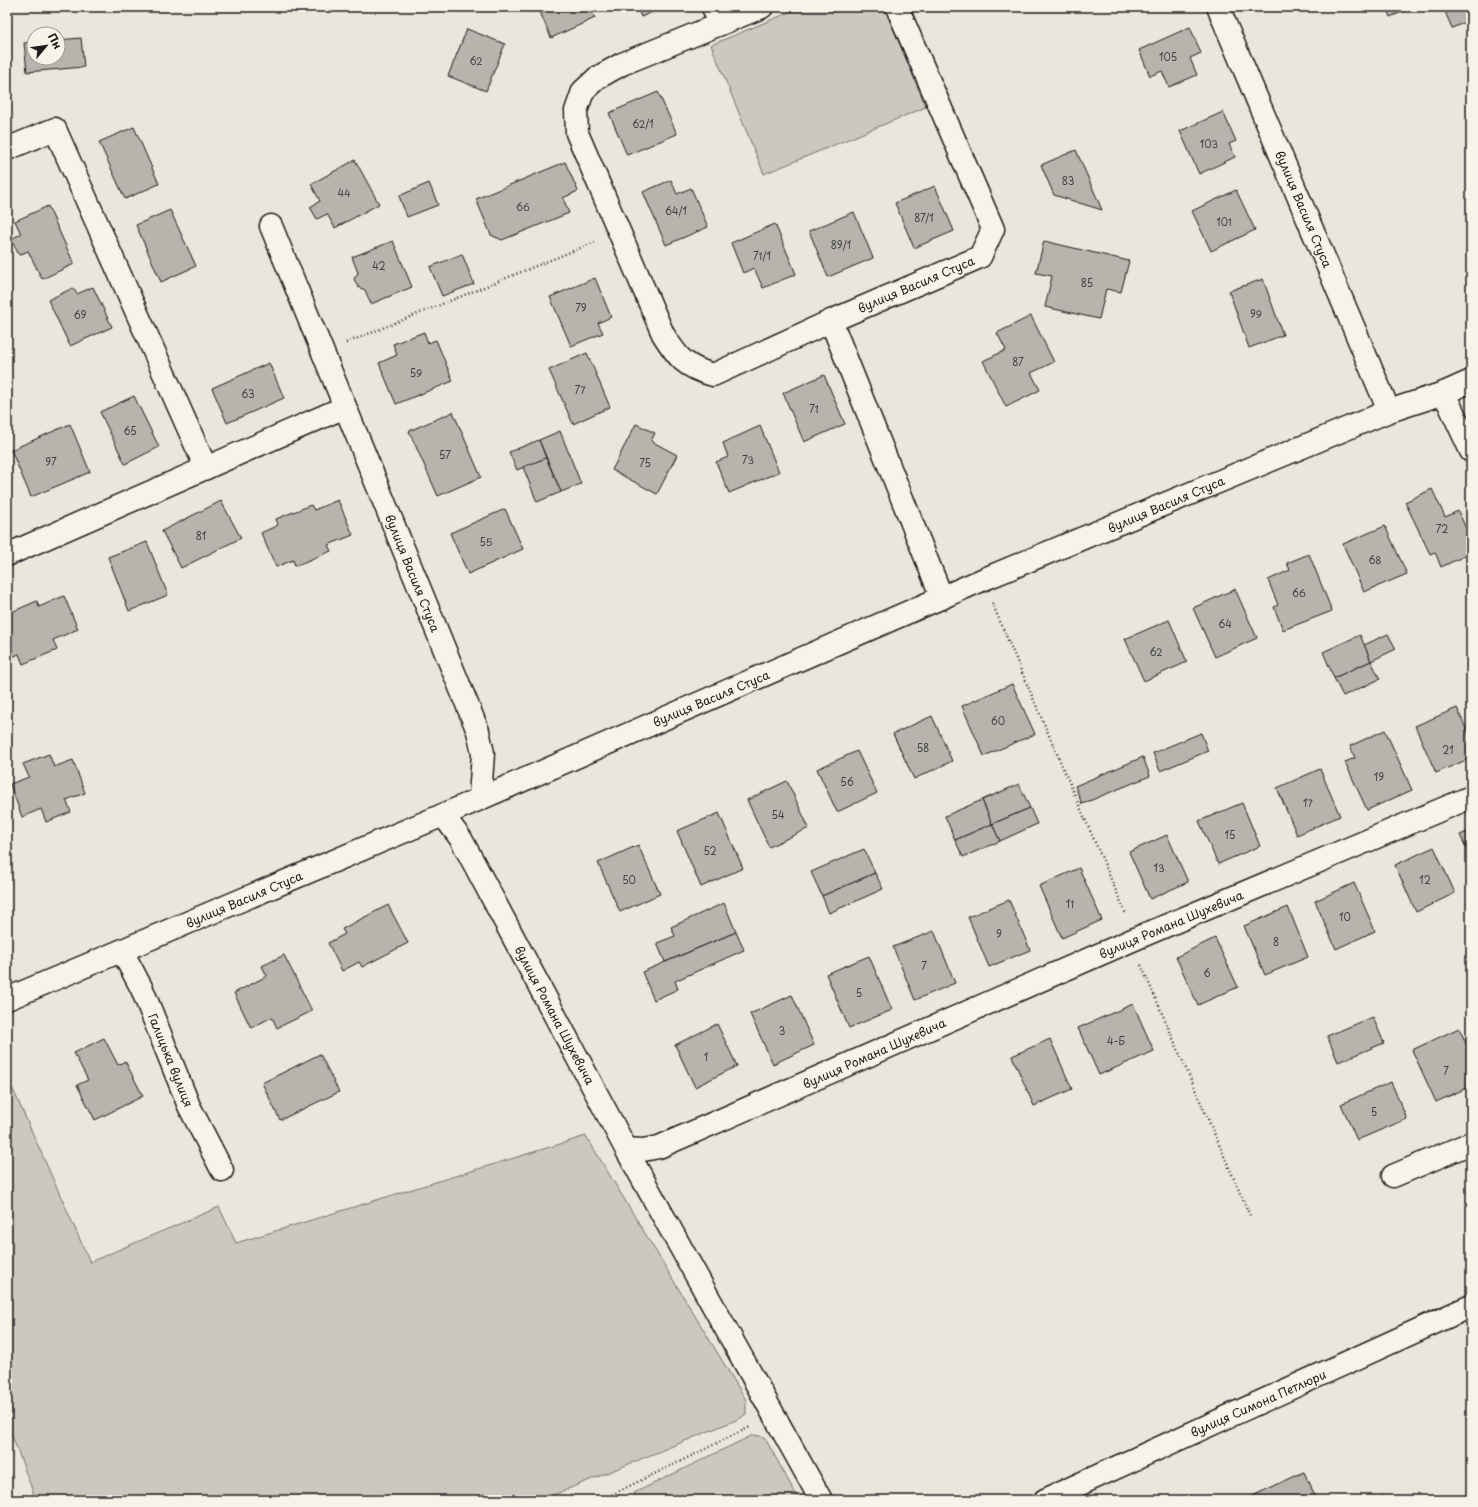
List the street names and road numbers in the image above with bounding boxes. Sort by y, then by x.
street label: вулиця Василя Стуса [1271,148,1337,271]
street label: вулиця Василя Стуса [855,251,978,317]
street label: вулиця Василя Стуса [1105,471,1228,537]
street label: вулиця Василя Стуса [381,511,445,635]
street label: вулиця Василя Стуса [650,665,773,731]
street label: вулиця Василя Стуса [183,866,306,932]
street label: вулиця Романа Шухевича [1096,885,1246,963]
street label: вулиця Романа Шухевича [511,942,600,1088]
street label: Галицька вулиця [144,1010,198,1110]
street label: вулиця Романа Шухевича [800,1013,949,1093]
street label: вулиця Симона Петлюри [1187,1365,1329,1441]

